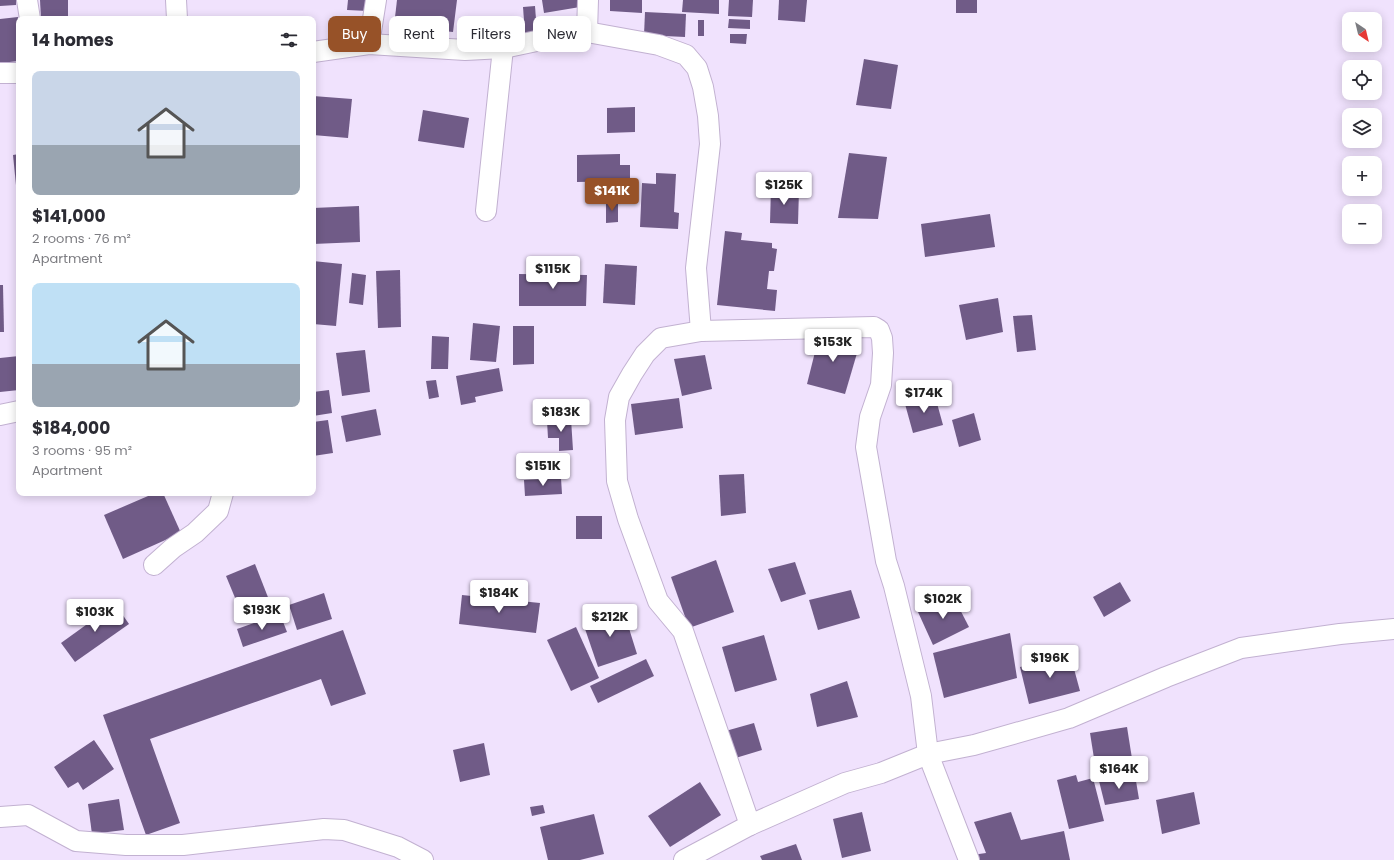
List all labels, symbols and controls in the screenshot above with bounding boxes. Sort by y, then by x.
north arrow [1342,12,1382,52]
map controls [1342,12,1382,244]
chip: Buy [328,16,381,52]
chip: Rent [389,16,449,52]
chip: Filters [457,16,525,52]
chip: New [533,16,591,52]
text: 14 homes [32,28,114,52]
icon: filters [278,29,300,51]
button: locate [1342,60,1382,100]
icon: home [130,97,202,169]
button: layers [1342,108,1382,148]
button: + [1342,156,1382,196]
pin: $125K [756,172,812,206]
text: $125K [765,175,803,194]
pin: $141K [584,178,640,212]
text: $141K [594,181,630,200]
text: $141,000 [32,204,106,228]
button: − [1342,204,1382,244]
text: 2 rooms · 76 m² [32,229,131,248]
text: Apartment [32,249,102,268]
pin: $115K [525,256,581,290]
text: $115K [535,259,571,278]
icon: home [130,309,202,381]
pin: $153K [805,329,861,363]
text: $153K [814,332,852,351]
pin: $174K [896,380,952,414]
text: $174K [905,383,943,402]
pin: $183K [533,399,589,433]
text: $183K [542,402,580,421]
text: $184,000 [32,416,110,440]
text: 3 rooms · 95 m² [32,441,132,460]
pin: $151K [515,453,571,487]
text: $151K [525,456,561,475]
text: Apartment [32,461,102,480]
pin: $184K [471,580,527,614]
text: $184K [479,583,519,602]
pin: $102K [915,586,971,620]
text: $102K [924,589,962,608]
pin: $193K [234,597,290,631]
pin: $103K [67,599,123,633]
text: $193K [243,600,281,619]
text: $103K [76,602,114,621]
pin: $212K [582,604,638,638]
text: $212K [591,607,629,626]
pin: $196K [1022,645,1078,679]
text: $196K [1031,648,1069,667]
pin: $164K [1091,756,1147,790]
text: $164K [1099,759,1139,778]

